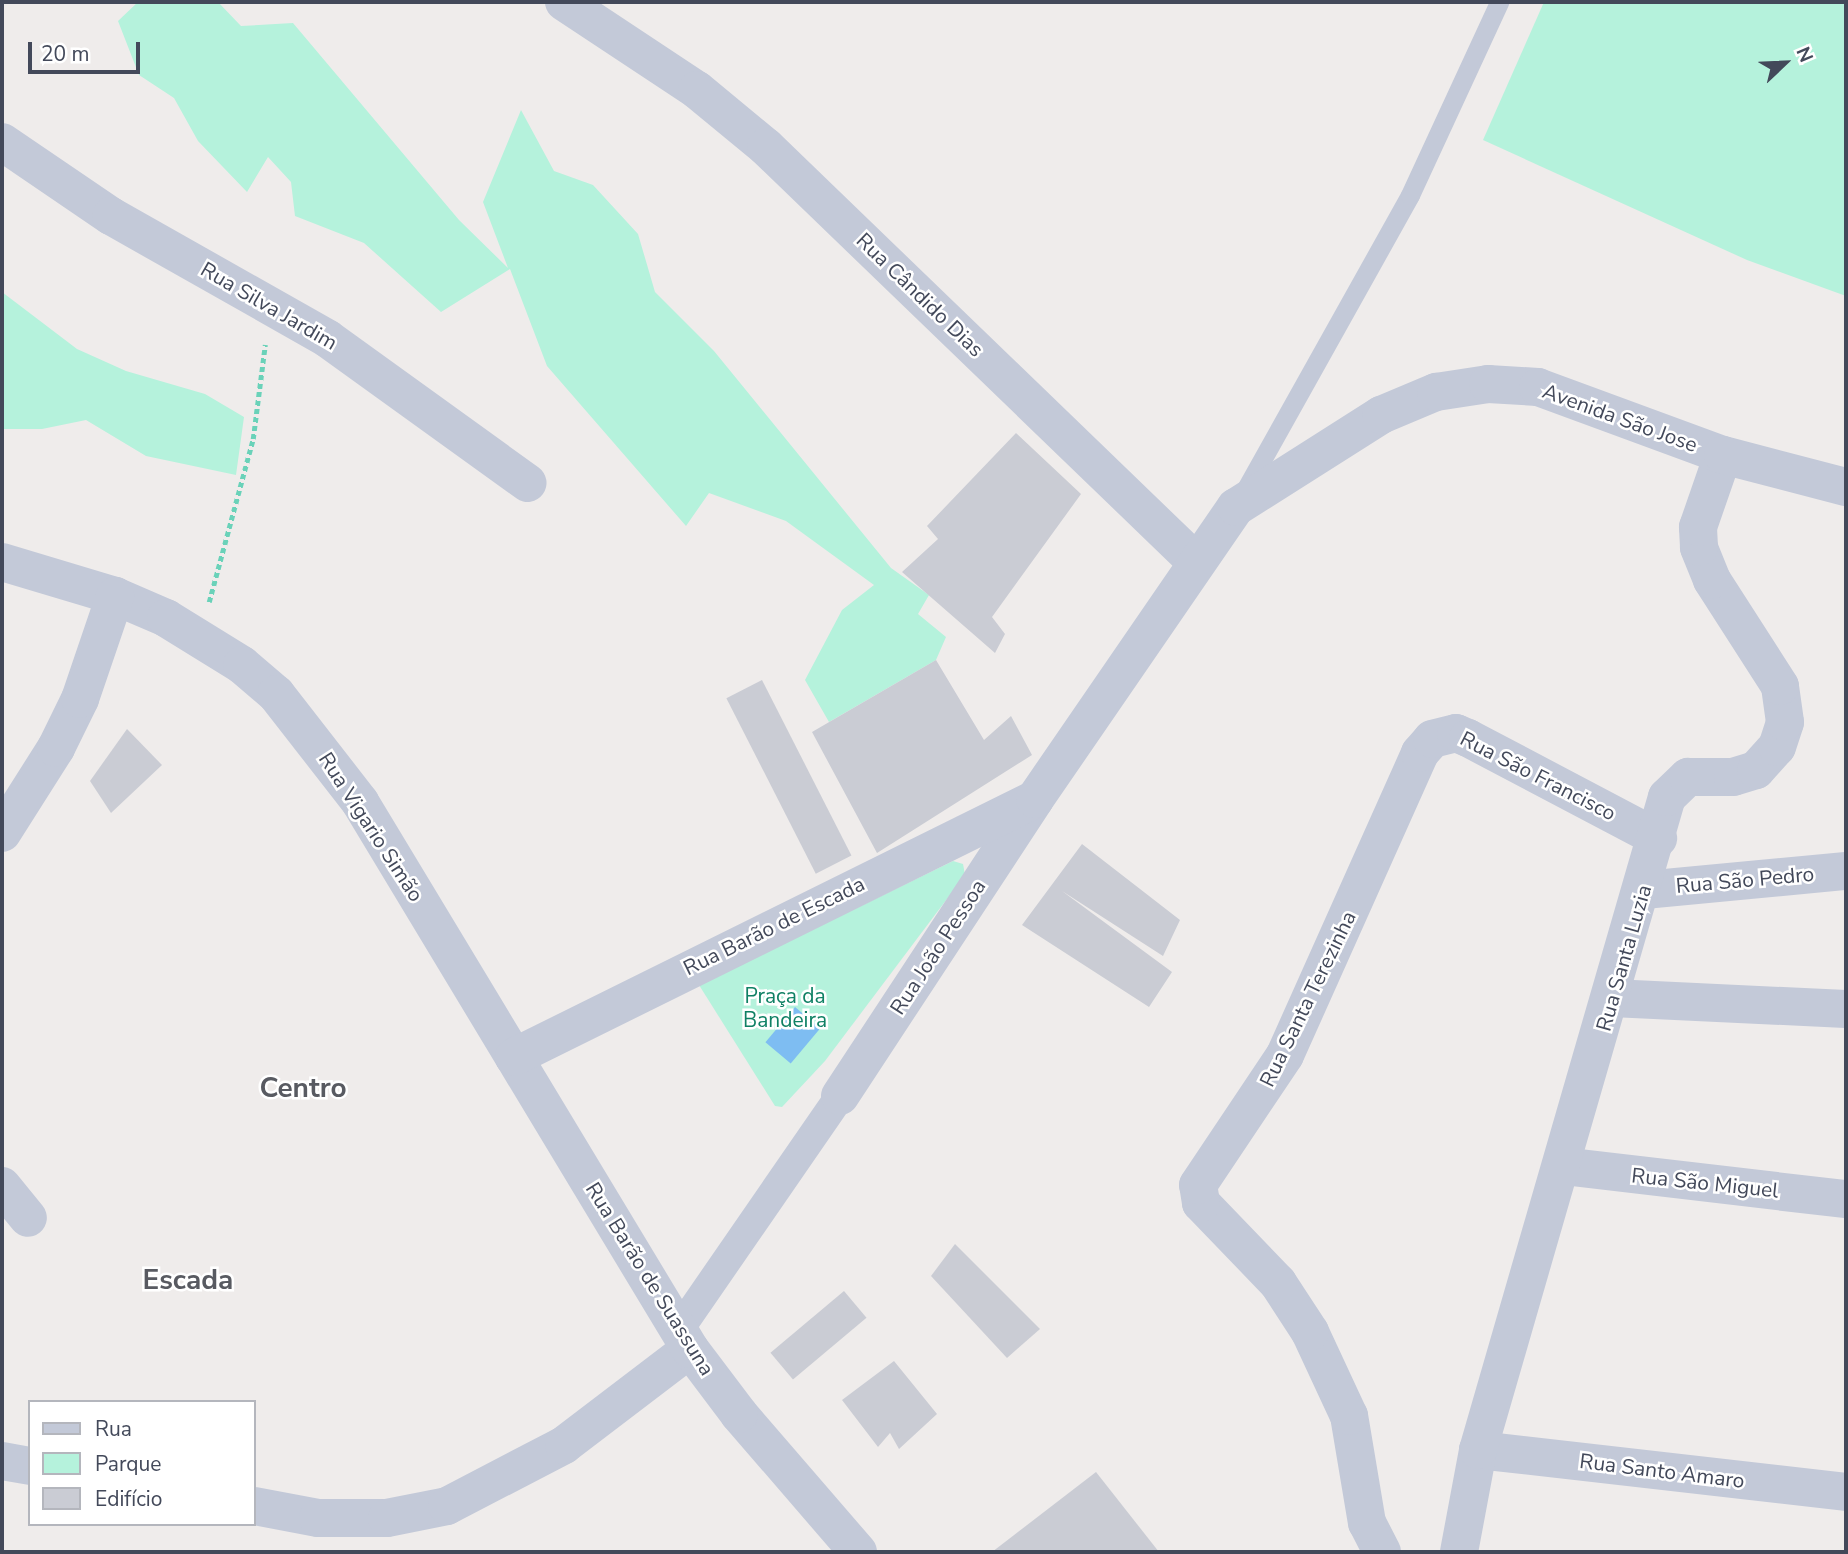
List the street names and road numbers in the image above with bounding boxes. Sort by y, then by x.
street label: Rua Cândido Dias [851,228,989,362]
street label: Rua Silva Jardim [196,257,342,355]
street label: Avenida São Jose [1539,378,1701,458]
street label: Rua São Francisco [1456,726,1620,826]
street label: Rua Vigario Simão [313,748,429,906]
street label: Rua São Pedro [1675,861,1815,899]
street label: Rua Barão de Escada [679,871,869,981]
street label: Rua João Pessoa [885,875,991,1019]
street label: Rua Santa Luzia [1591,882,1657,1034]
street label: Rua Santa Terezinha [1254,907,1362,1091]
street label: Rua São Miguel [1630,1163,1780,1203]
street label: Rua Barão de Suassuna [580,1178,720,1380]
street label: Rua Santo Amaro [1578,1448,1746,1494]

